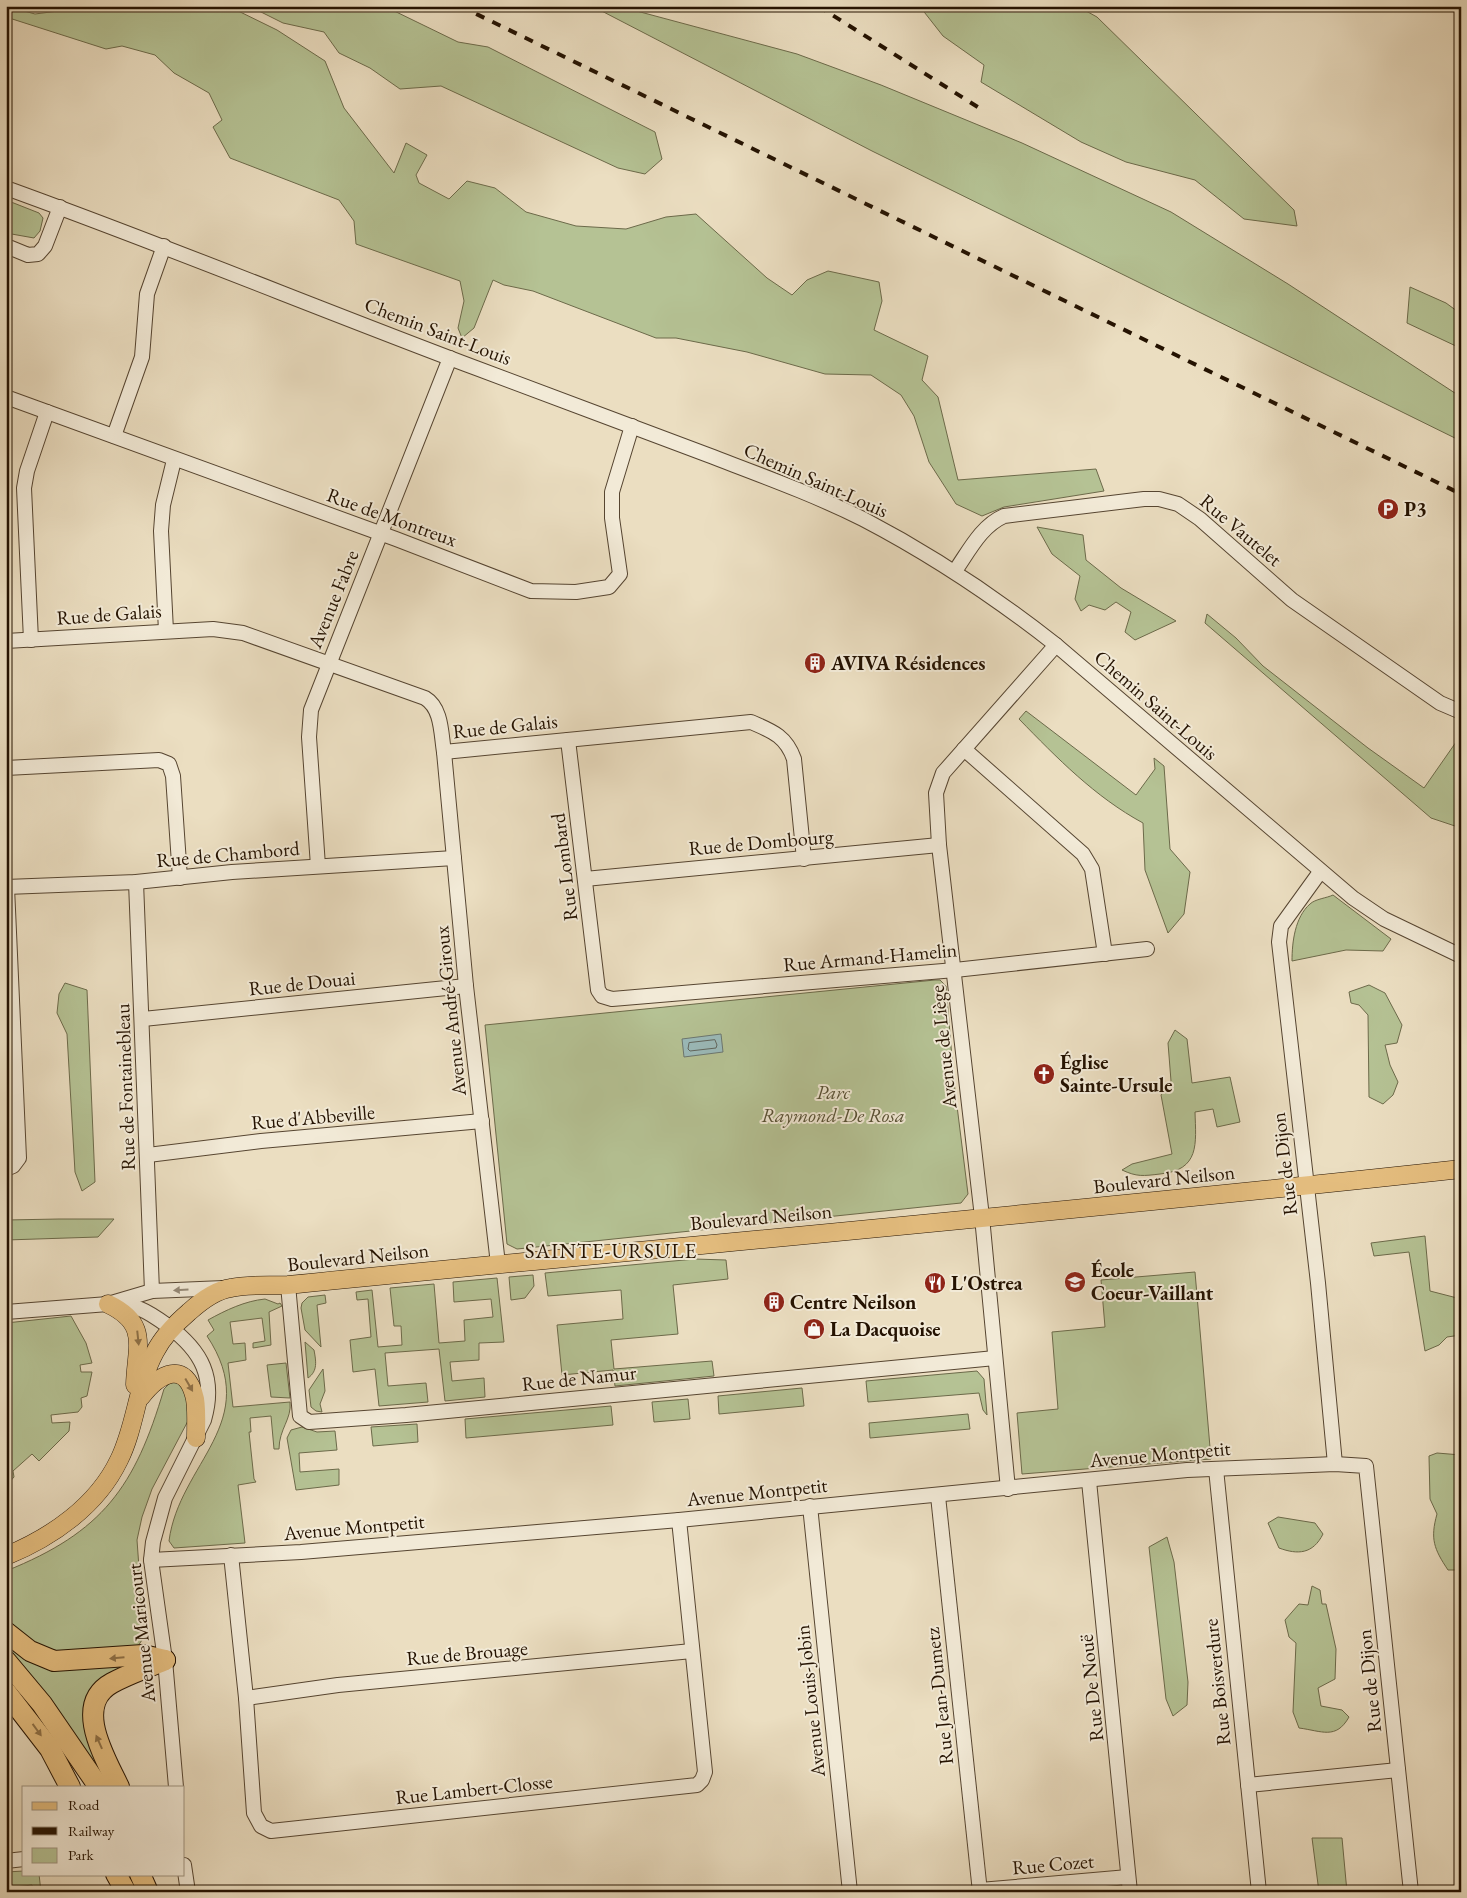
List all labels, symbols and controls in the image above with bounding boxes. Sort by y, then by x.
street label: Chemin Saint-Louis [361,291,515,371]
street label: Chemin Saint-Louis [740,437,892,523]
street label: Rue de Montreux [323,481,461,553]
street label: Rue Vautelet [1195,488,1288,572]
place label: P3 [1404,496,1427,522]
parking icon: P3 [1376,497,1400,521]
street label: Avenue Fabre [301,546,365,653]
street label: Rue de Galais [56,597,162,631]
street label: Chemin Saint-Louis [1089,644,1223,766]
place label: AVIVA Résidences [830,650,986,676]
building icon: AVIVA Résidences [803,651,827,675]
street label: Rue de Galais [451,708,559,744]
street label: Rue Lombard [544,811,584,922]
street label: Rue de Dombourg [688,823,835,861]
street label: Rue de Chambord [155,835,302,873]
street label: Avenue André-Giroux [428,924,472,1098]
street label: Rue Armand-Hamelin [782,936,959,978]
street label: Rue de Douai [247,964,357,1002]
street label: Avenue de Liège [924,984,963,1111]
street label: Rue de Fontainebleau [109,1003,141,1171]
place label: Église Sainte-Ursule [1060,1049,1173,1098]
church icon: Église Sainte-Ursule [1032,1062,1056,1086]
park label: Parc Raymond-De Rosa [761,1079,905,1128]
street label: Rue d'Abbeville [250,1099,376,1135]
street label: Rue de Dijon [1265,1111,1303,1217]
street label: Boulevard Neilson [1092,1159,1237,1199]
street label: Boulevard Neilson [689,1198,833,1236]
street label: Boulevard Neilson [286,1237,431,1277]
district label: SAINTE-URSULE [525,1237,697,1264]
place label: École Coeur-Vaillant [1091,1257,1214,1306]
place label: L'Ostrea [951,1270,1023,1296]
school or university icon: École Coeur-Vaillant [1063,1270,1087,1294]
restaurant icon: L'Ostrea [923,1271,947,1295]
one-way arrow [173,1286,189,1294]
place label: Centre Neilson [790,1289,916,1315]
building icon: Centre Neilson [762,1290,786,1314]
place label: La Dacquoise [830,1316,941,1342]
shop icon: La Dacquoise [802,1317,826,1341]
one-way arrow [134,1331,142,1347]
street label: Rue de Namur [520,1359,638,1397]
one-way arrow [185,1377,193,1392]
street label: Avenue Montpetit [1087,1435,1232,1473]
street label: Avenue Montpetit [684,1472,829,1512]
street label: Avenue Montpetit [281,1508,426,1546]
street label: Avenue Maricourt [121,1561,161,1705]
street label: Rue Boisverdure [1197,1617,1237,1747]
street label: Avenue Louis-Jobin [789,1623,831,1779]
street label: Rue Jean-Dumetz [919,1626,959,1766]
street label: Rue de Dijon [1351,1628,1387,1734]
street label: Rue De Nouë [1072,1633,1110,1743]
street label: Rue de Brouage [405,1635,529,1671]
one-way arrow [108,1654,124,1662]
one-way arrow [32,1723,42,1737]
one-way arrow [94,1735,102,1749]
street label: Rue Lambert-Closse [394,1768,554,1810]
legend [22,1786,185,1876]
text: Road [68,1795,100,1814]
text: Railway [68,1821,115,1840]
text: Park [68,1845,95,1864]
street label: Rue Cozet [1011,1847,1096,1881]

